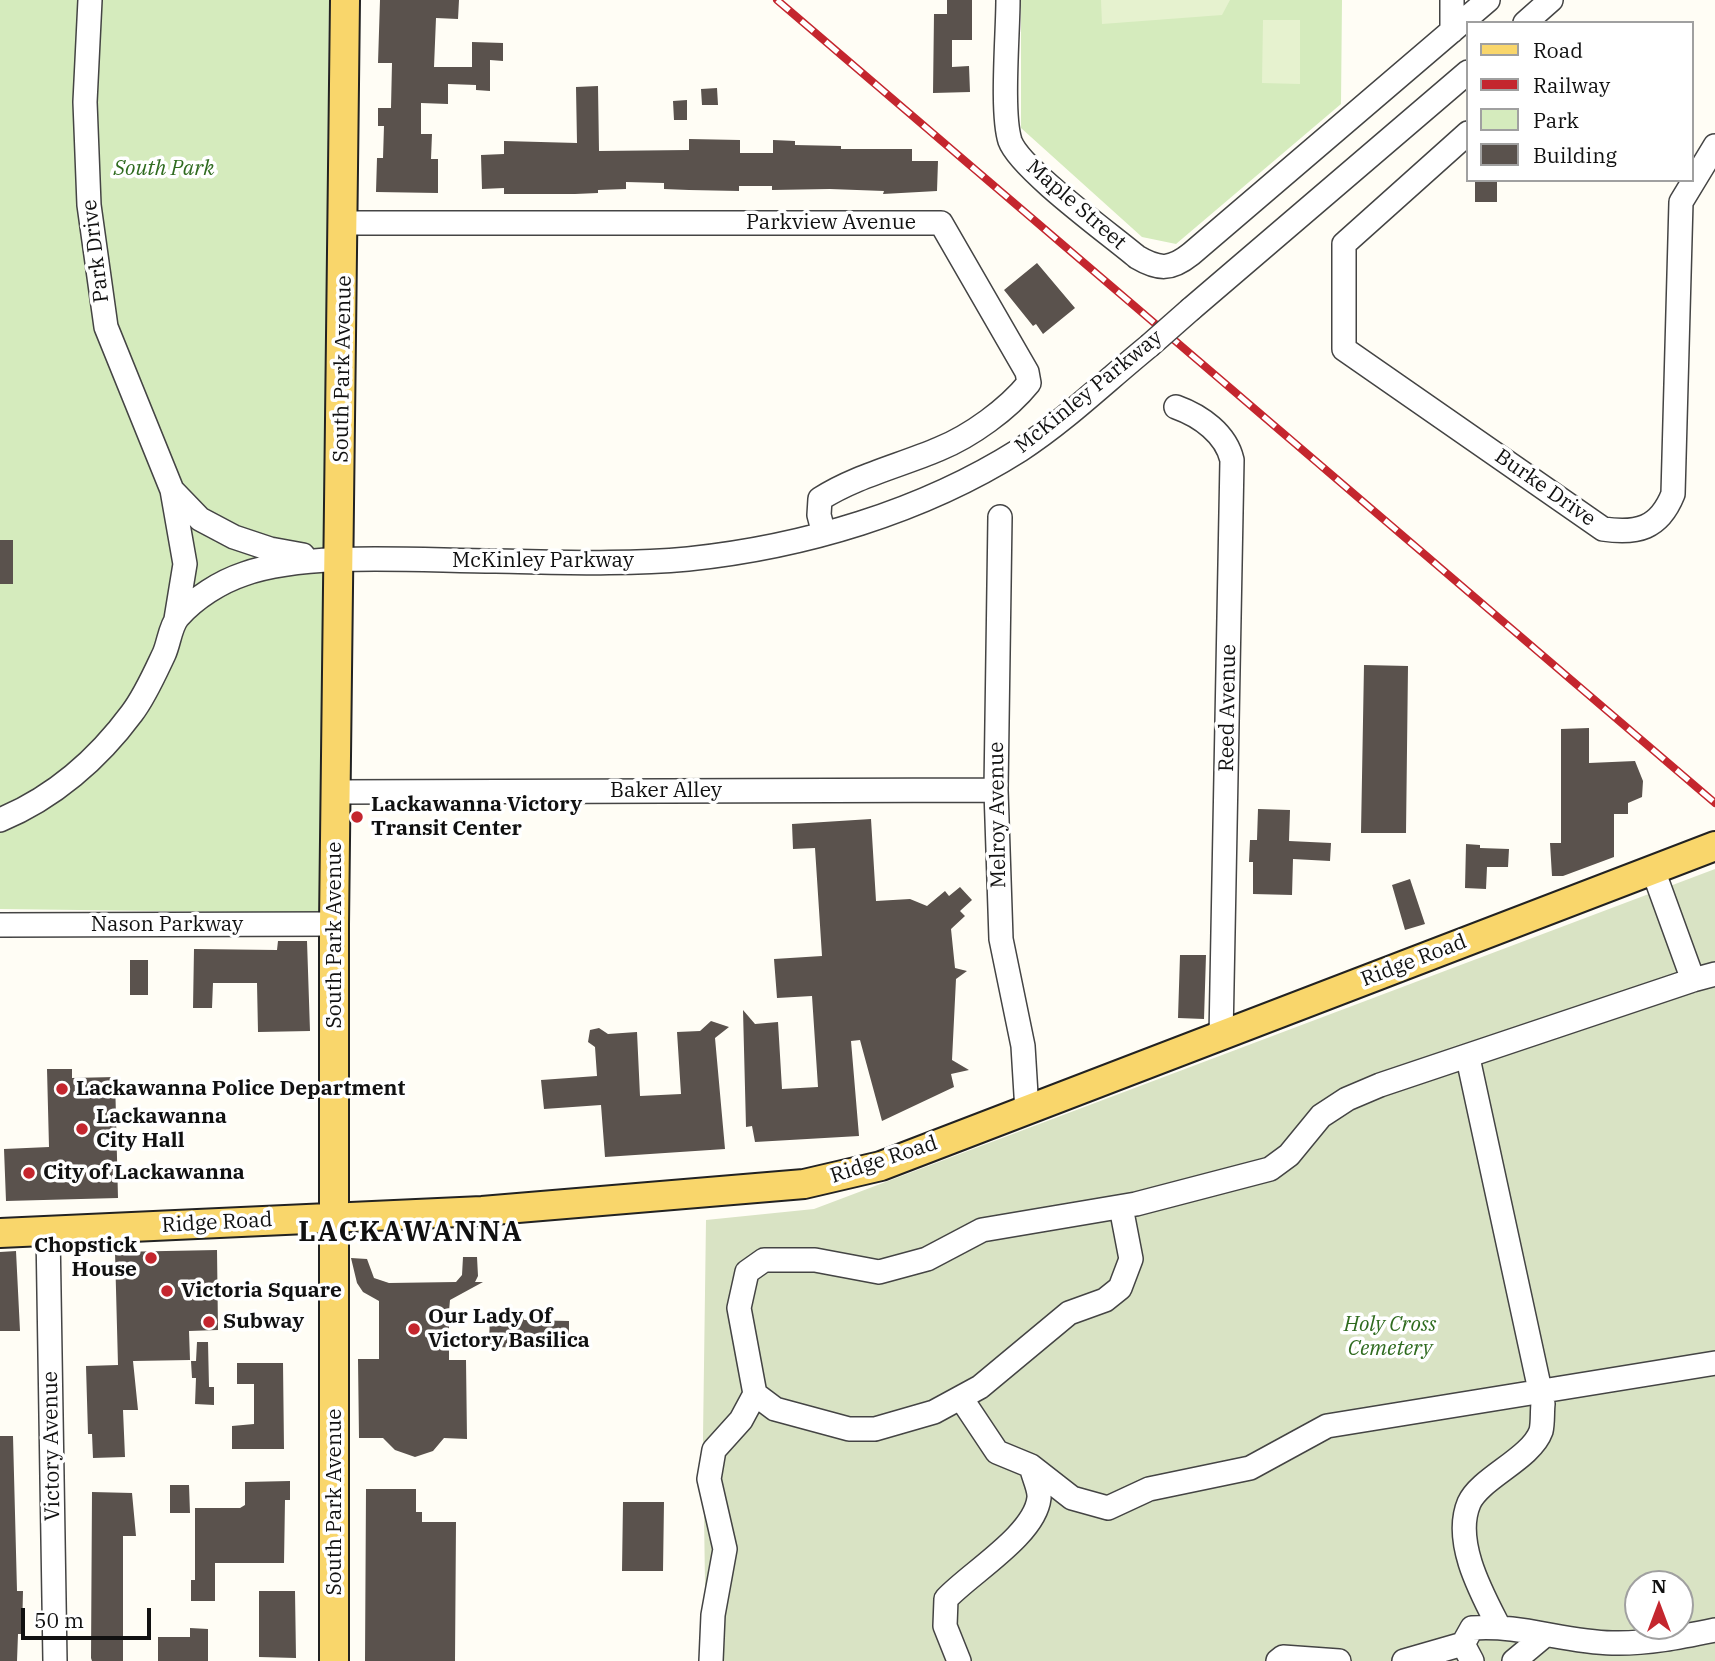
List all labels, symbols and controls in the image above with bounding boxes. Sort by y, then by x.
legend [1466,21,1694,182]
text: Road [1533,36,1583,64]
text: Railway [1533,71,1610,99]
text: Park [1533,106,1579,134]
text: Building [1533,141,1617,169]
street label: Maple Street [1021,155,1131,255]
park label: South Park [114,156,214,182]
street label: Park Drive [77,198,115,304]
street label: Parkview Avenue [746,210,916,236]
street label: South Park Avenue [329,275,357,463]
street label: McKinley Parkway [1010,325,1168,459]
street label: Burke Drive [1490,444,1600,532]
street label: McKinley Parkway [452,548,634,574]
street label: Reed Avenue [1214,644,1242,772]
street label: Melroy Avenue [984,741,1012,889]
street label: Baker Alley [610,778,722,804]
place label: Lackawanna Victory Transit Center [371,792,582,842]
marker: Lackawanna Victory Transit Center [349,809,365,825]
street label: South Park Avenue [322,841,348,1029]
street label: Nason Parkway [91,912,243,938]
street label: Ridge Road [1358,929,1470,993]
place label: Lackawanna Police Department [76,1076,405,1102]
marker: Lackawanna Police Department [54,1081,70,1097]
place label: Lackawanna City Hall [96,1104,227,1154]
marker: Lackawanna City Hall [74,1121,90,1137]
street label: Ridge Road [827,1131,941,1189]
place label: City of Lackawanna [43,1160,245,1186]
marker: City of Lackawanna [21,1165,37,1181]
street label: Ridge Road [161,1208,273,1238]
district label: LACKAWANNA [300,1216,522,1250]
place label: Chopstick House [34,1233,137,1283]
marker: Chopstick House [143,1250,159,1266]
place label: Victoria Square [181,1278,342,1304]
marker: Victoria Square [159,1283,175,1299]
place label: Our Lady Of Victory Basilica [428,1304,590,1354]
place label: Subway [223,1309,304,1335]
park label: Holy Cross Cemetery [1344,1312,1436,1362]
marker: Subway [201,1314,217,1330]
marker: Our Lady Of Victory Basilica [406,1321,422,1337]
street label: Victory Avenue [38,1371,66,1521]
street label: South Park Avenue [322,1408,348,1596]
north arrow [1624,1570,1694,1640]
text: N [1651,1574,1667,1598]
scale bar [24,1594,154,1638]
text: 50 m [34,1606,84,1634]

